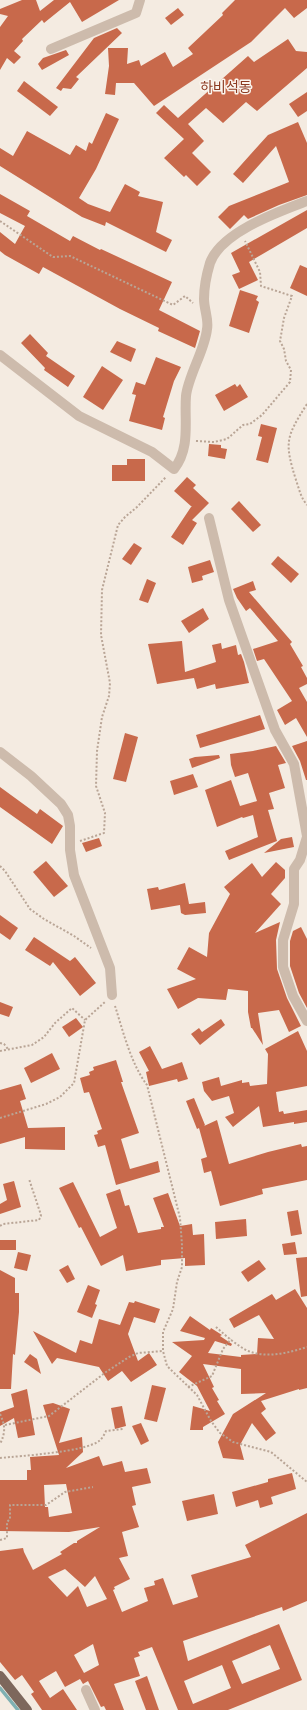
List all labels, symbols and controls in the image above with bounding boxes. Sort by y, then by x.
district label: 하비석동 [200,79,252,95]

